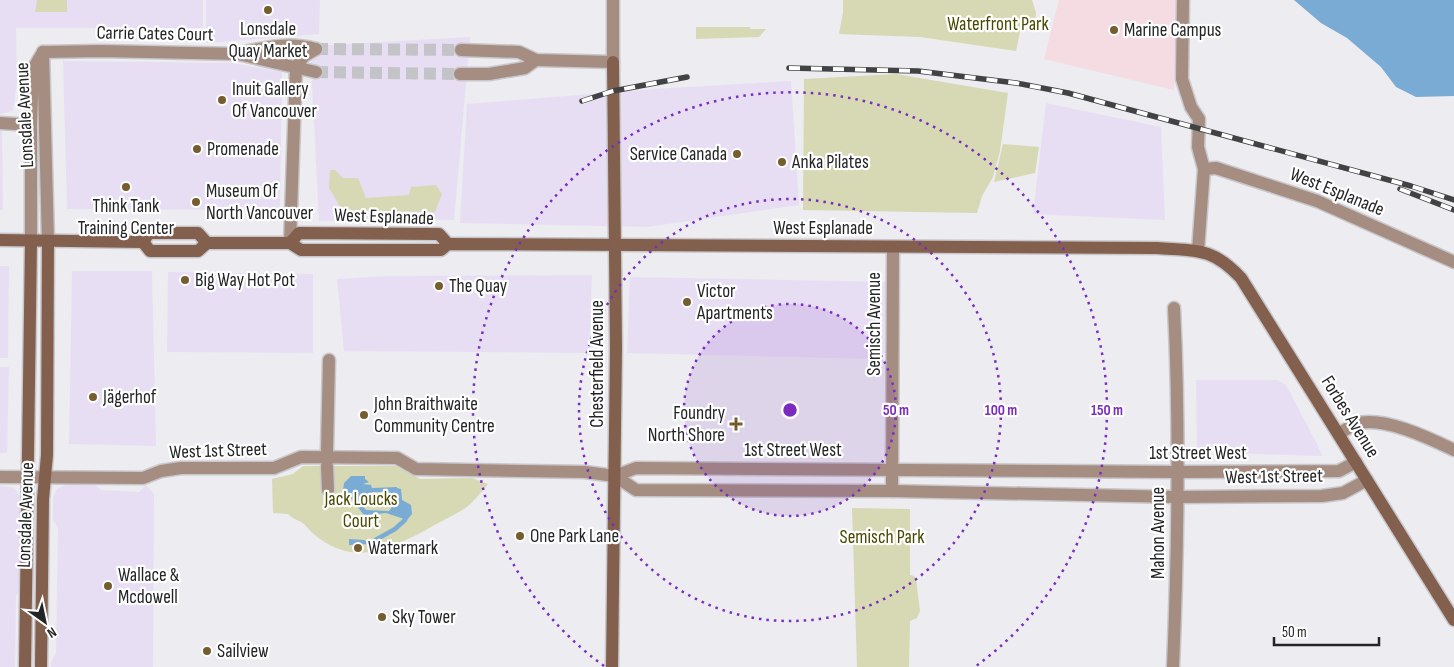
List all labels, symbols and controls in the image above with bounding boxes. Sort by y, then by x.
marker: Lonsdale Quay Market [262,4,274,16]
park label: Waterfront Park [947,13,1050,36]
place label: Lonsdale Quay Market [228,18,308,63]
place label: Marine Campus [1124,19,1222,42]
street label: Carrie Cates Court [96,21,214,47]
marker: Marine Campus [1108,24,1120,36]
street label: Lonsdale Avenue [11,62,39,168]
place label: Inuit Gallery Of Vancouver [232,78,317,123]
marker: Inuit Gallery Of Vancouver [216,94,228,106]
place label: Promenade [207,138,279,161]
marker: Promenade [191,143,203,155]
place label: Service Canada [630,143,727,166]
marker: Service Canada [731,148,743,160]
place label: Anka Pilates [791,151,869,174]
marker: Anka Pilates [776,156,788,168]
street label: West Esplanade [1286,163,1388,221]
place label: Museum Of North Vancouver [206,180,314,225]
marker: Think Tank Training Center [120,181,132,193]
place label: Think Tank Training Center [78,195,175,240]
marker: Museum Of North Vancouver [190,196,202,208]
street label: West Esplanade [334,204,434,230]
street label: West Esplanade [773,217,873,240]
place label: Big Way Hot Pot [195,269,295,292]
street label: Semisch Avenue [863,272,886,376]
marker: Big Way Hot Pot [179,274,191,286]
place label: The Quay [449,275,508,298]
marker: The Quay [433,280,445,292]
place label: Victor Apartments [696,280,773,325]
marker: Victor Apartments [681,296,693,308]
street label: Chesterfield Avenue [586,300,609,428]
street label: Forbes Avenue [1316,372,1384,462]
place label: Jägerhof [102,386,157,409]
marker: Jägerhof [87,391,99,403]
place label: John Braithwaite Community Centre [373,393,495,438]
centre of rings [781,401,799,419]
text: 50 m [883,401,909,420]
text: 100 m [985,401,1017,420]
text: 150 m [1091,401,1123,420]
place label: Foundry North Shore [648,402,726,447]
marker: John Braithwaite Community Centre [358,409,370,421]
marker: Foundry North Shore [729,417,743,431]
street label: West 1st Street [169,438,267,464]
street label: 1st Street West [744,439,842,462]
street label: 1st Street West [1149,442,1247,465]
street label: Lonsdale Avenue [13,462,39,568]
street label: West 1st Street [1225,465,1323,489]
street label: Mahon Avenue [1147,487,1170,579]
park label: Jack Loucks Court [323,488,398,533]
place label: One Park Lane [530,525,619,548]
park label: Semisch Park [840,526,925,549]
marker: One Park Lane [514,530,526,542]
place label: Watermark [368,537,439,560]
marker: Watermark [352,542,364,554]
place label: Wallace & Mcdowell [118,564,180,609]
marker: Wallace & Mcdowell [102,580,114,592]
north arrow [20,597,70,647]
place label: Sky Tower [392,606,456,629]
marker: Sky Tower [376,611,388,623]
scale bar [1274,614,1379,646]
text: N [44,623,60,642]
text: 50 m [1282,623,1307,642]
place label: Sailview [217,640,269,663]
marker: Sailview [201,645,213,657]

